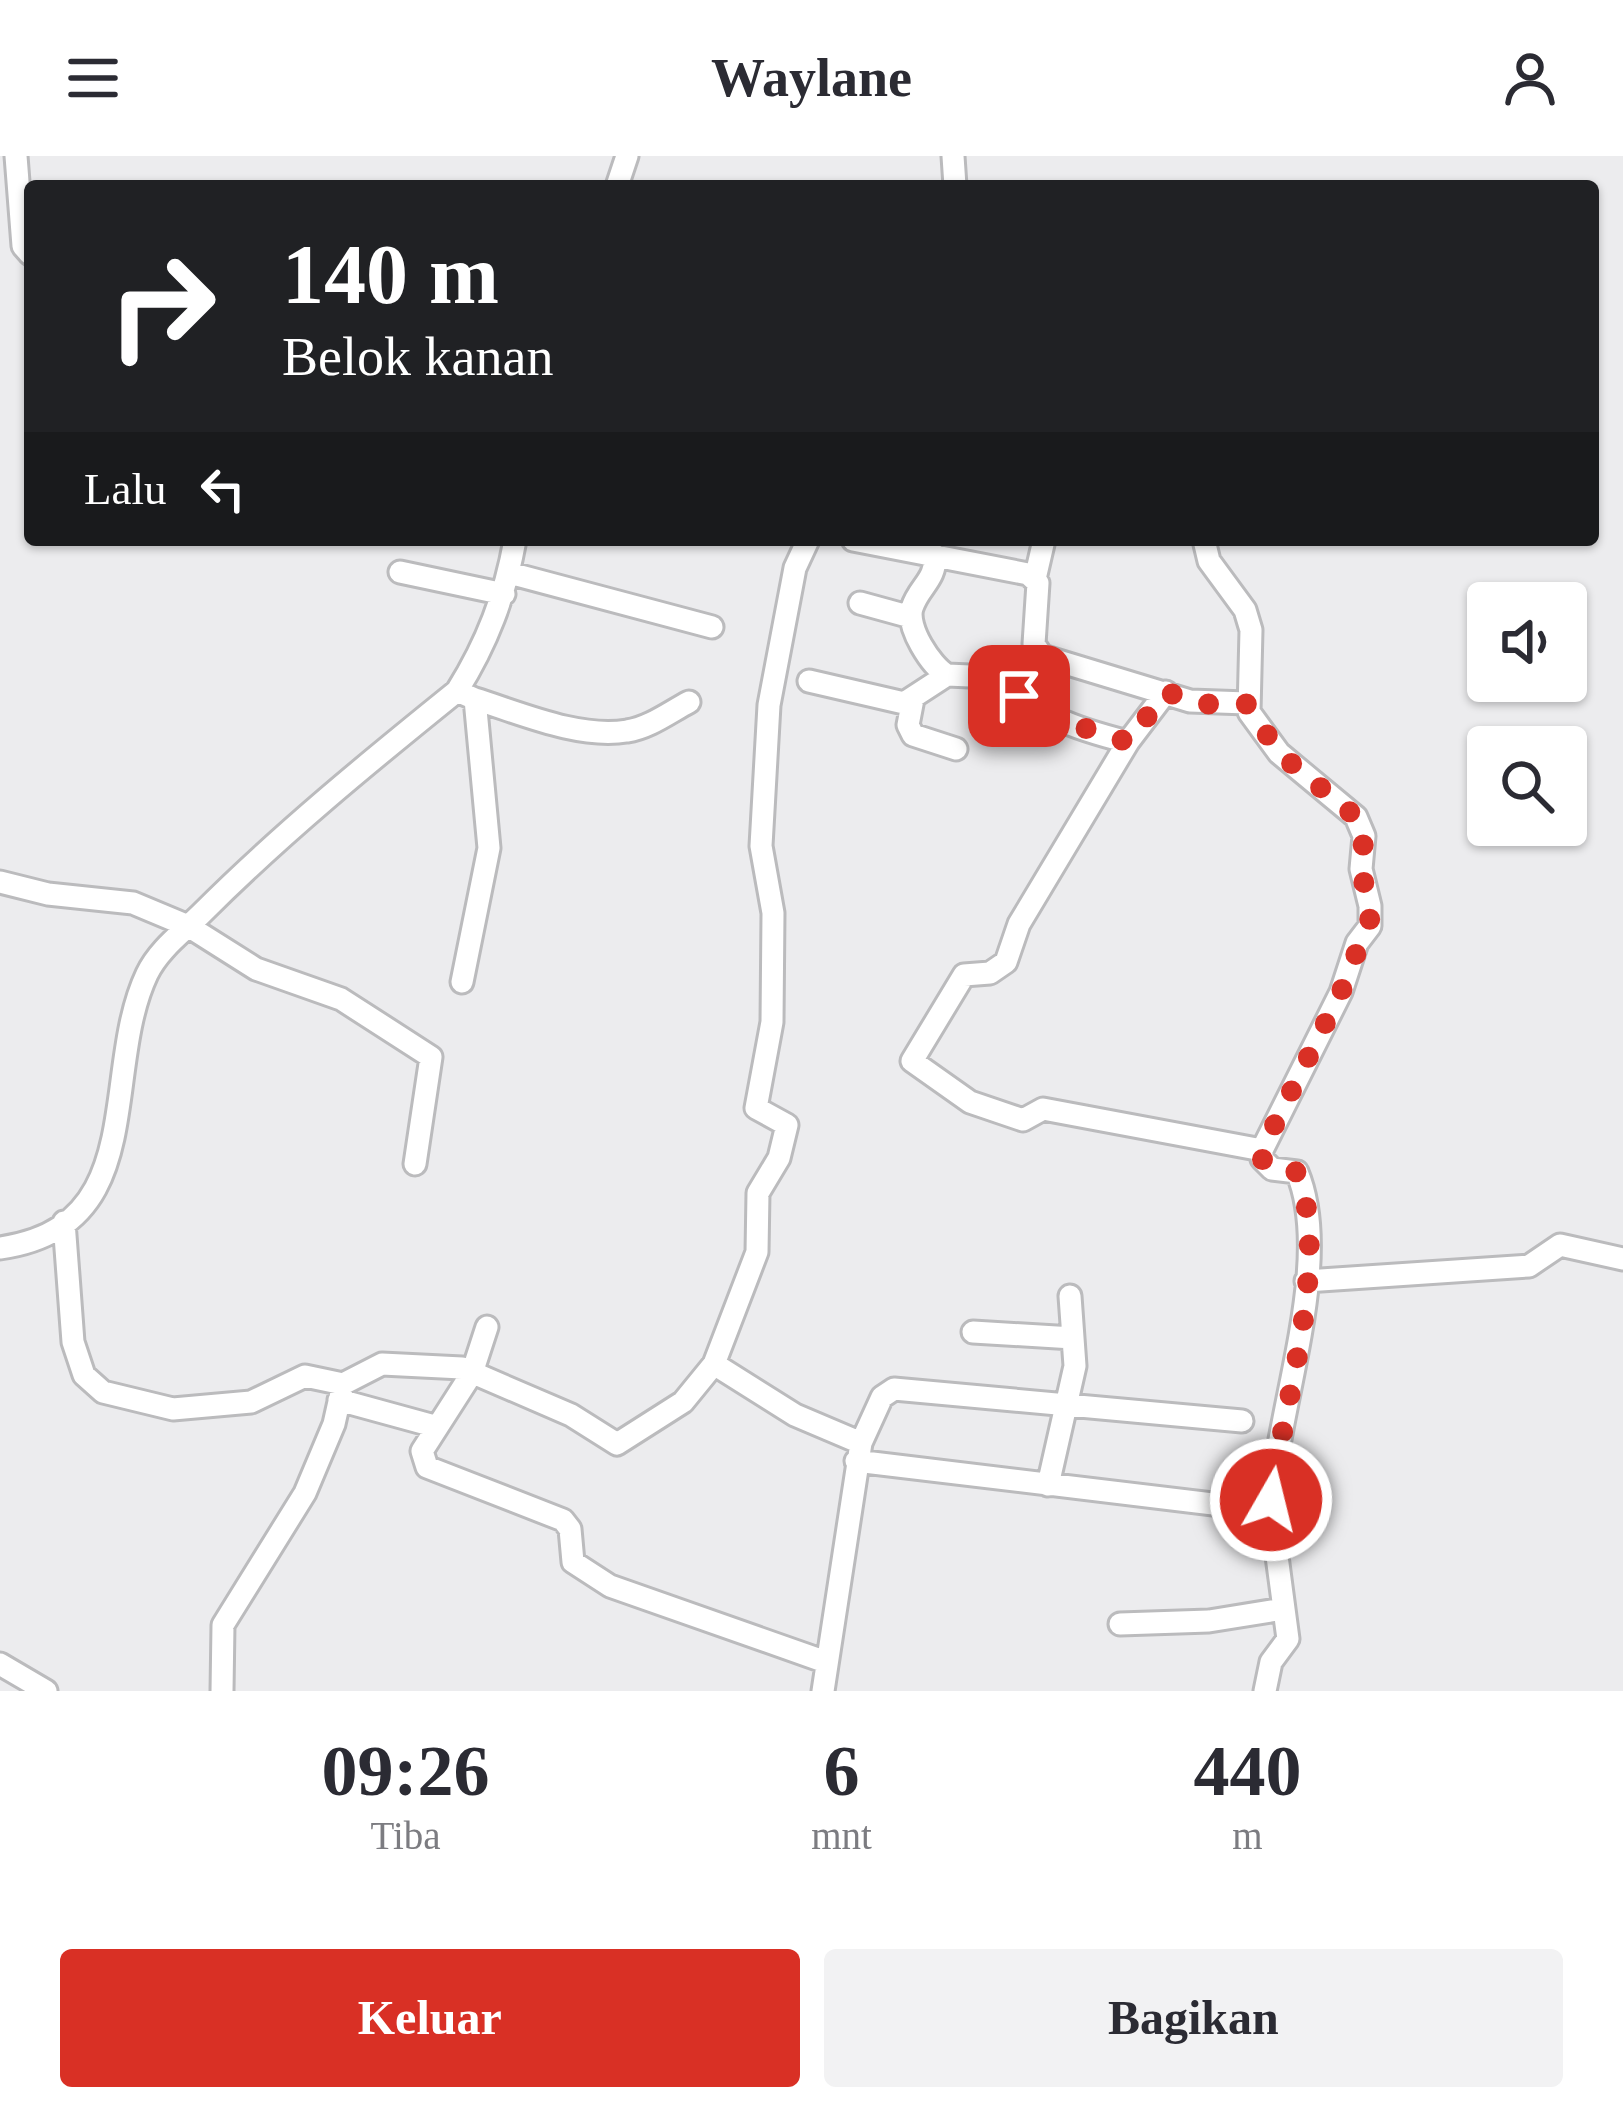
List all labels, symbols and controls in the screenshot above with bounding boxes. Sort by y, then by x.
icon: menu [60,45,126,111]
icon: person [1497,45,1563,111]
text: Waylane [711,48,912,108]
icon: right [84,228,240,384]
text: 140 m [282,228,499,321]
text: Belok kanan [282,327,553,387]
icon: left [190,456,256,522]
text: Lalu [84,464,166,514]
map controls [1467,582,1587,846]
button: sound [1467,582,1587,702]
pin [968,645,1070,747]
icon: arrive [986,663,1052,729]
button: search [1467,726,1587,846]
position arrow [1208,1437,1334,1563]
text: 09:26 [322,1731,490,1811]
text: 6 [823,1731,859,1811]
text: 440 [1193,1731,1301,1811]
text: Tiba [371,1814,441,1857]
text: mnt [811,1814,872,1857]
text: m [1232,1814,1263,1857]
button: Keluar [60,1949,800,2087]
button: Bagikan [824,1949,1563,2087]

